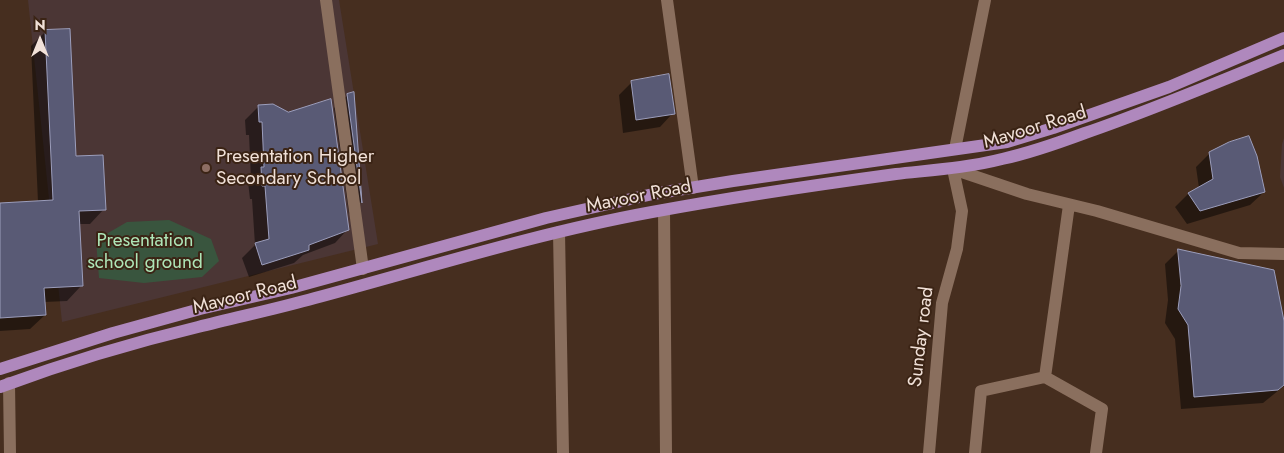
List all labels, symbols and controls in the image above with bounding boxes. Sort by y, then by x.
north arrow [15,15,65,65]
text: N [34,15,46,35]
street label: Mavoor Road [981,102,1089,154]
place label: Presentation Higher Secondary School [216,146,374,190]
marker: Presentation Higher Secondary School [200,162,212,174]
street label: Mavoor Road [585,176,693,218]
park label: Presentation school ground [87,230,203,274]
street label: Mavoor Road [191,272,299,320]
street label: Sunday road [905,286,939,388]

